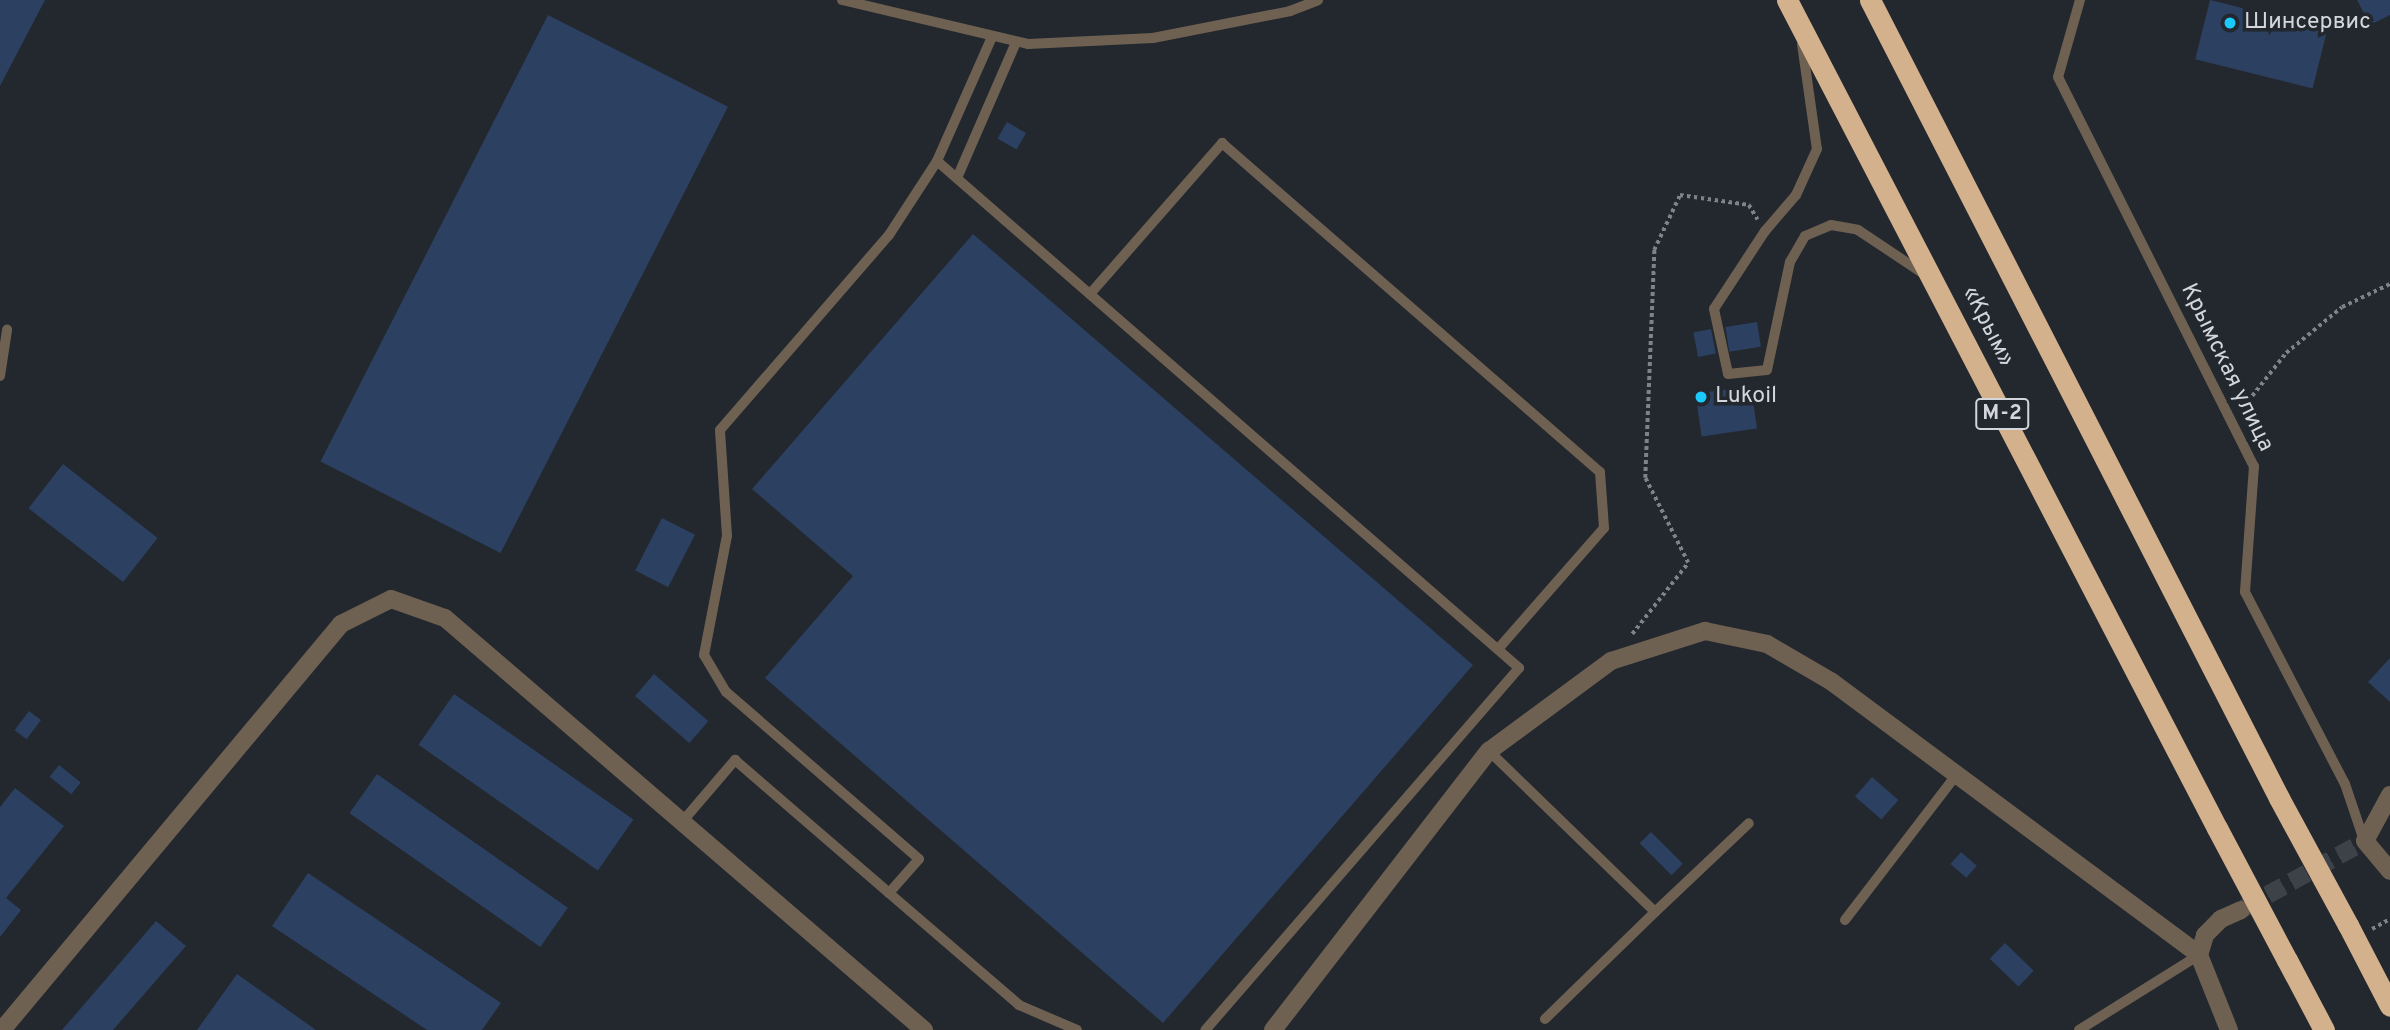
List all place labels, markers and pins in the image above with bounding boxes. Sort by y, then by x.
place label: Шинсервис [2244,9,2371,37]
marker: Шинсервис [2222,15,2238,31]
place label: Lukoil [1715,383,1777,411]
marker: Lukoil [1693,389,1709,405]

